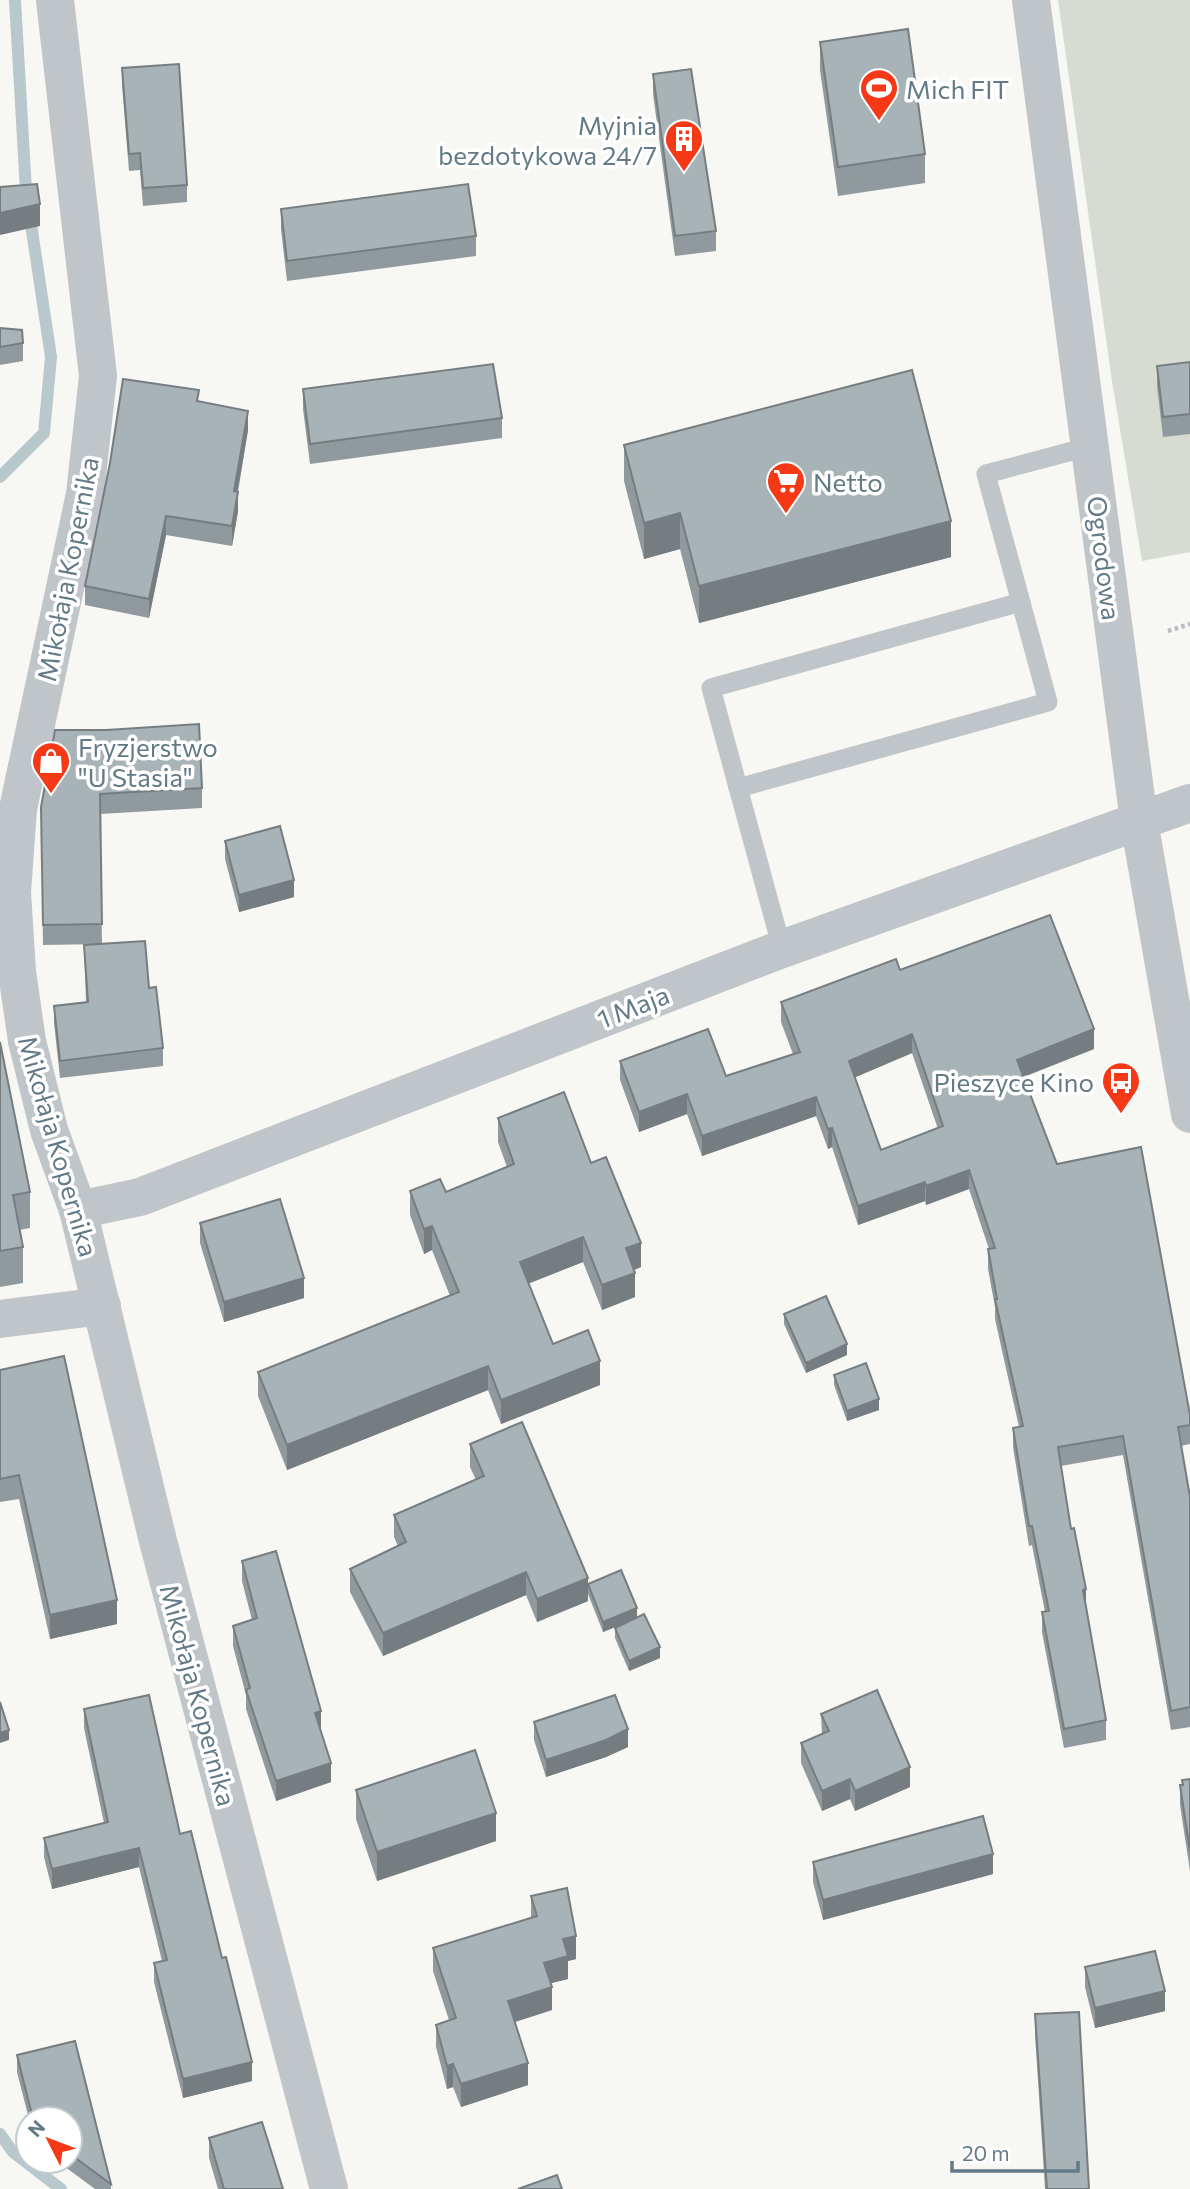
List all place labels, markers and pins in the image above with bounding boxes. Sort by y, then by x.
sports icon: Mich FIT [858,67,900,122]
place label: Mich FIT [906,73,1009,104]
place label: Myjnia bezdotykowa 24/7 [438,109,657,170]
building icon: Myjnia bezdotykowa 24/7 [663,118,705,173]
supermarket icon: Netto [765,460,807,515]
place label: Netto [813,466,883,497]
place label: Fryzjerstwo "U Stasia" [78,731,218,792]
shop icon: Fryzjerstwo "U Stasia" [30,740,72,795]
bus stop icon: Pieszyce Kino [1100,1060,1142,1115]
place label: Pieszyce Kino [933,1066,1094,1097]

